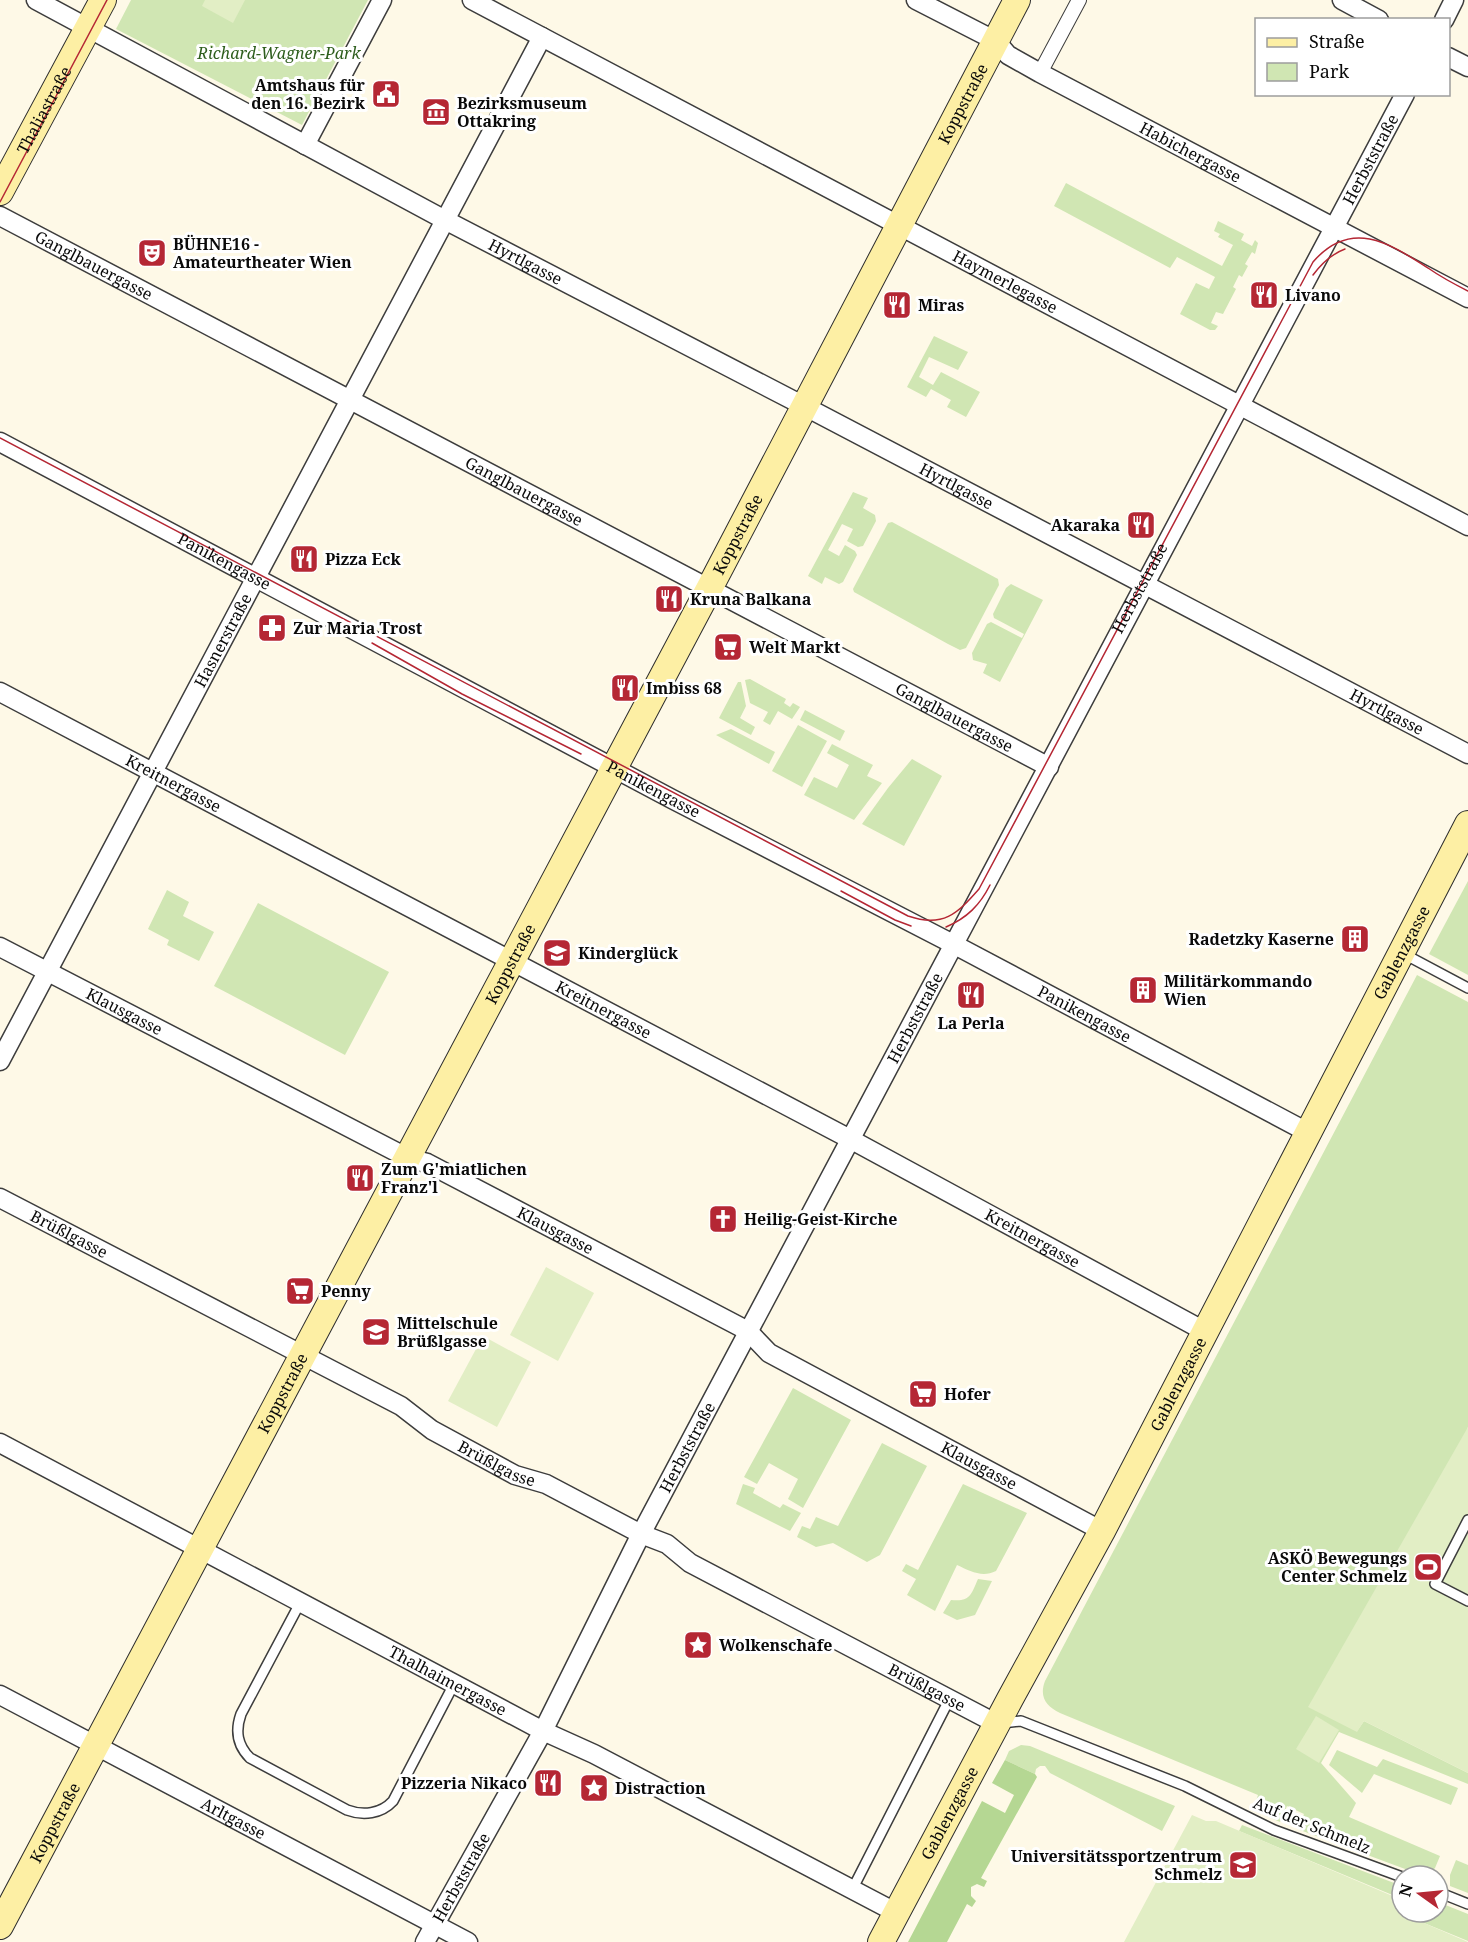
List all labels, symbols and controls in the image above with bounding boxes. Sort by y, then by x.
legend [1255,18,1450,96]
text: Straße [1309,29,1365,53]
park label: Richard-Wagner-Park [196,42,362,64]
text: Park [1309,59,1349,83]
street label: Koppstraße [933,60,993,148]
street label: Thaliastraße [12,62,76,158]
place label: Amtshaus für den 16. Bezirk [251,74,366,114]
public building icon: Amtshaus für den 16. Bezirk [370,78,402,110]
place label: Bezirksmuseum Ottakring [457,92,587,132]
museum icon: Bezirksmuseum Ottakring [420,96,452,128]
street label: Herbststraße [1337,110,1403,208]
street label: Habichergasse [1136,116,1245,188]
street label: Ganglbauergasse [31,225,157,305]
place label: BÜHNE16 - Amateurtheater Wien [173,233,352,273]
street label: Hyrtlgasse [485,233,566,290]
theatre icon: BÜHNE16 - Amateurtheater Wien [136,237,168,269]
street label: Haymerlegasse [949,245,1062,318]
restaurant icon: Livano [1248,279,1280,311]
place label: Livano [1285,284,1341,306]
restaurant icon: Miras [881,289,913,321]
place label: Miras [918,294,965,316]
street label: Ganglbauergasse [461,451,587,531]
street label: Hyrtlgasse [916,458,997,514]
street label: Koppstraße [707,490,768,578]
restaurant icon: Akaraka [1125,509,1157,541]
place label: Akaraka [1051,514,1120,536]
street label: Panikengasse [174,527,275,595]
street label: Herbststraße [1106,539,1172,637]
restaurant icon: Pizza Eck [288,543,320,575]
place label: Pizza Eck [325,548,401,570]
restaurant icon: Kruna Balkana [653,583,685,615]
place label: Kruna Balkana [690,588,812,610]
street label: Hasnerstraße [189,589,257,691]
pharmacy icon: Zur Maria Trost [256,612,288,644]
place label: Zur Maria Trost [293,617,423,639]
supermarket icon: Welt Markt [712,631,744,663]
place label: Welt Markt [749,636,841,658]
restaurant icon: Imbiss 68 [609,672,641,704]
place label: Imbiss 68 [646,677,722,699]
street label: Ganglbauergasse [892,677,1017,757]
street label: Hyrtlgasse [1346,683,1428,740]
street label: Kreitnergasse [122,749,225,817]
street label: Panikengasse [603,755,704,823]
street label: Gablenzgasse [1368,902,1435,1003]
street label: Koppstraße [480,920,540,1008]
building icon: Radetzky Kaserne [1339,923,1371,955]
place label: Radetzky Kaserne [1189,928,1334,950]
school or university icon: Kinderglück [541,937,573,969]
place label: Kinderglück [578,942,679,964]
street label: Herbststraße [882,969,948,1067]
place label: Militärkommando Wien [1164,970,1312,1010]
building icon: Militärkommando Wien [1127,974,1159,1006]
street label: Kreitnergasse [552,975,655,1044]
restaurant icon: La Perla [955,979,987,1011]
street label: Panikengasse [1034,980,1135,1048]
street label: Klausgasse [82,982,166,1040]
place label: La Perla [937,1012,1005,1034]
place label: Zum G'miatlichen Franz'l [381,1158,527,1198]
restaurant icon: Zum G'miatlichen Franz'l [344,1162,376,1194]
street label: Klausgasse [514,1201,597,1259]
church icon: Heilig-Geist-Kirche [707,1203,739,1235]
street label: Kreitnergasse [981,1203,1084,1273]
street label: Brüßlgasse [27,1205,112,1263]
place label: Heilig-Geist-Kirche [744,1208,897,1230]
supermarket icon: Penny [284,1275,316,1307]
place label: Penny [321,1280,371,1302]
place label: Mittelschule Brüßlgasse [397,1312,498,1352]
school or university icon: Mittelschule Brüßlgasse [360,1316,392,1348]
street label: Gablenzgasse [1145,1333,1211,1435]
street label: Koppstraße [252,1349,313,1437]
supermarket icon: Hofer [907,1378,939,1410]
place label: Hofer [944,1383,992,1405]
street label: Herbststraße [654,1398,720,1496]
street label: Brüßlgasse [454,1435,538,1491]
street label: Klausgasse [937,1436,1021,1495]
place label: ASKÖ Bewegungs Center Schmelz [1268,1547,1407,1587]
sports icon: ASKÖ Bewegungs Center Schmelz [1412,1551,1444,1583]
place icon: Wolkenschafe [682,1629,714,1661]
place label: Wolkenschafe [719,1634,832,1656]
street label: Thalhaimergasse [385,1640,511,1721]
street label: Brüßlgasse [884,1658,969,1716]
street label: Gablenzgasse [916,1762,983,1864]
restaurant icon: Pizzeria Nikaco [532,1767,564,1799]
place label: Pizzeria Nikaco [401,1772,527,1794]
place icon: Distraction [578,1772,610,1804]
place label: Distraction [615,1777,706,1799]
street label: Koppstraße [25,1779,85,1867]
street label: Auf der Schmelz [1250,1791,1374,1859]
street label: Arltgasse [197,1792,270,1844]
street label: Herbststraße [427,1829,495,1926]
place label: Universitätssportzentrum Schmelz [1011,1845,1222,1885]
school or university icon: Universitätssportzentrum Schmelz [1227,1849,1259,1881]
north arrow [1390,1864,1450,1924]
text: N [1393,1881,1418,1899]

